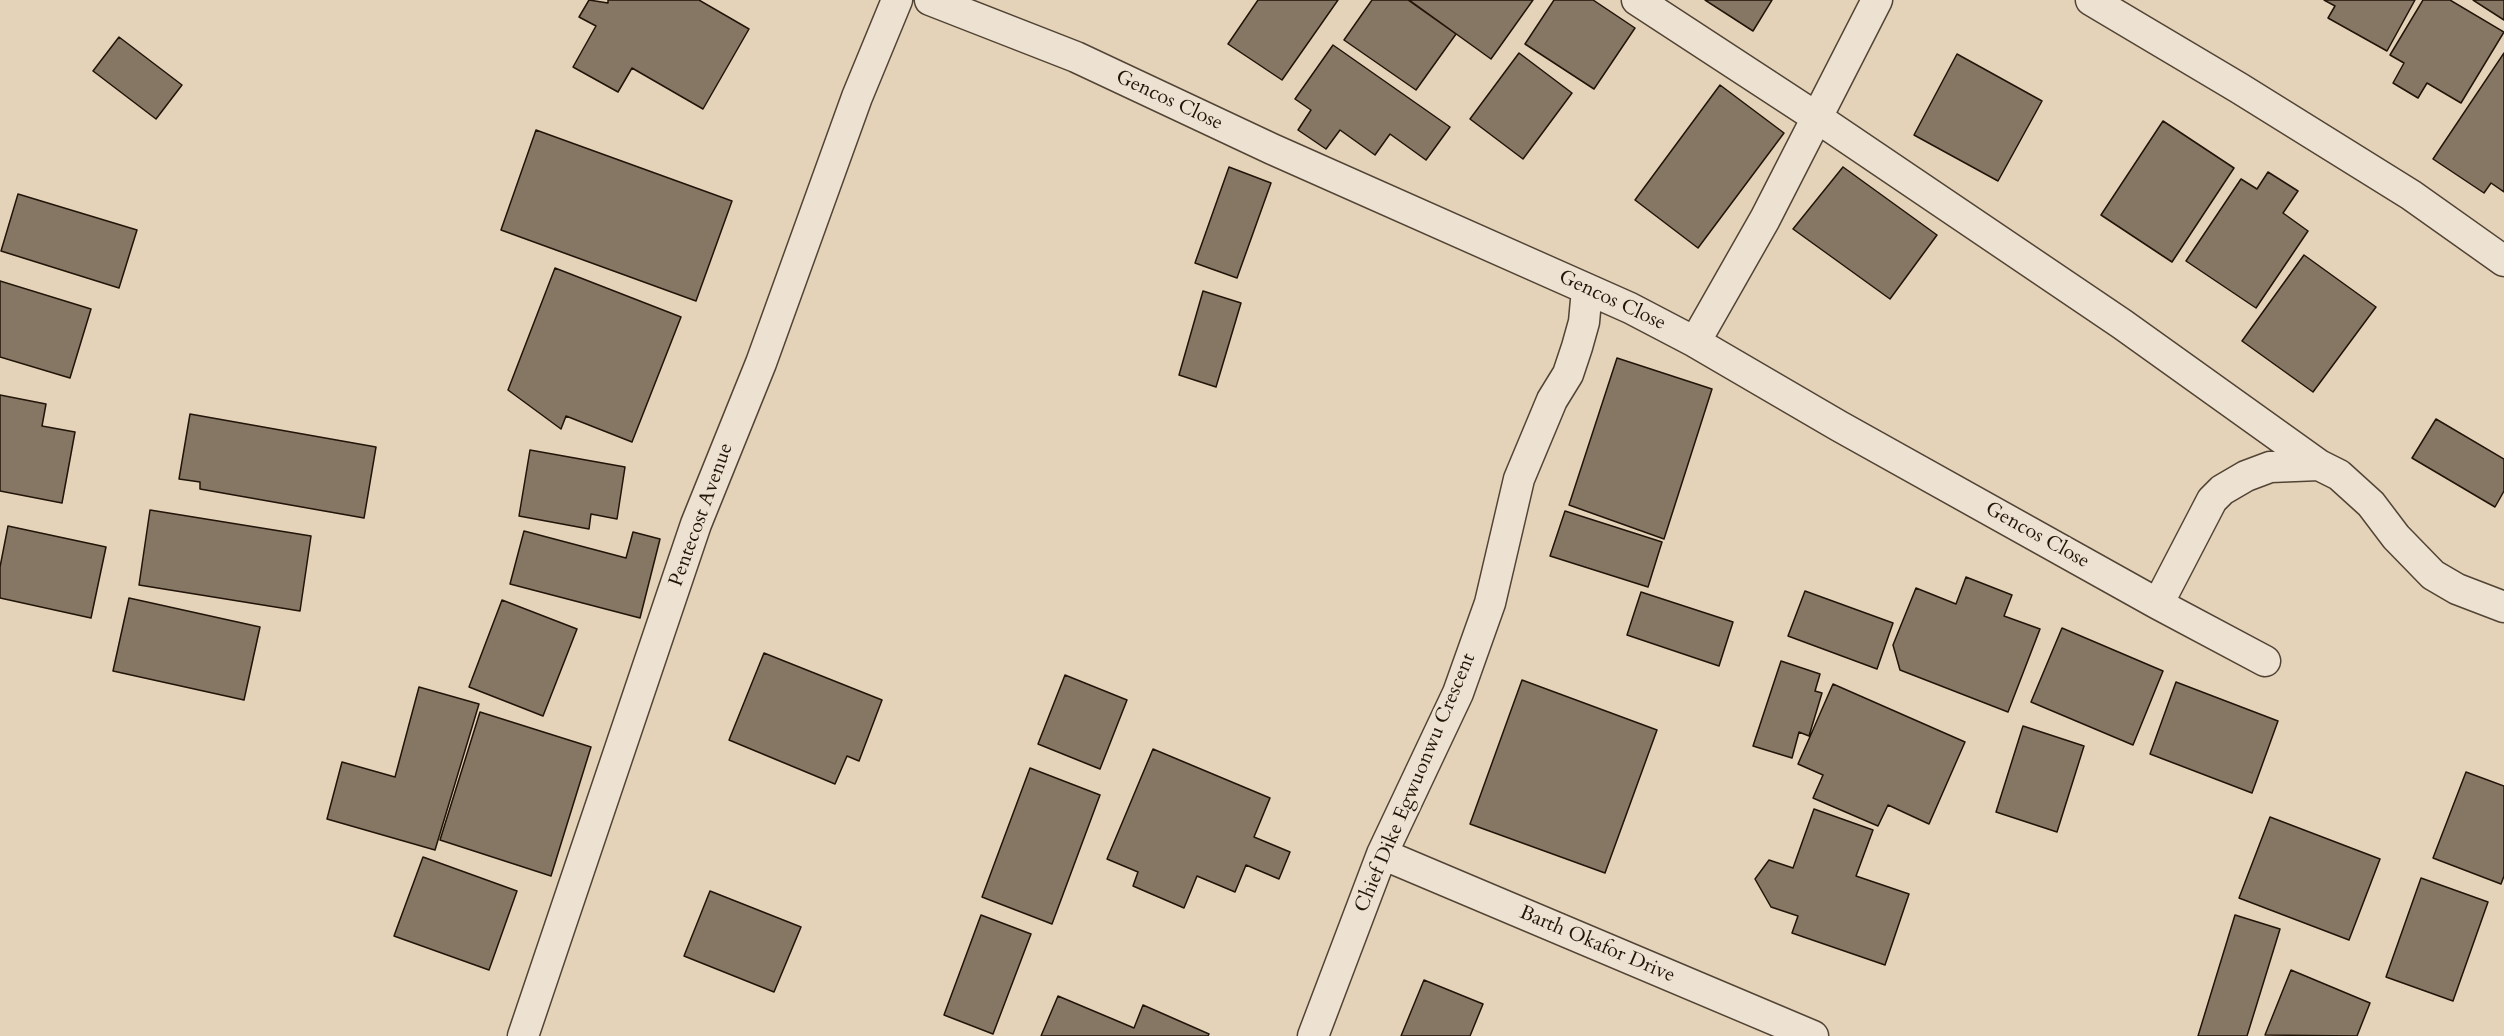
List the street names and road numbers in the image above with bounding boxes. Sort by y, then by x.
street label: Gencos Close [1112,66,1226,136]
street label: Gencos Close [1555,266,1669,336]
street label: Pentecost Avenue [665,440,739,590]
street label: Gencos Close [1981,498,2093,574]
street label: Chief Dike Egwuonwu Crescent [1350,650,1482,916]
street label: Barth Okafor Drive [1516,901,1678,989]

